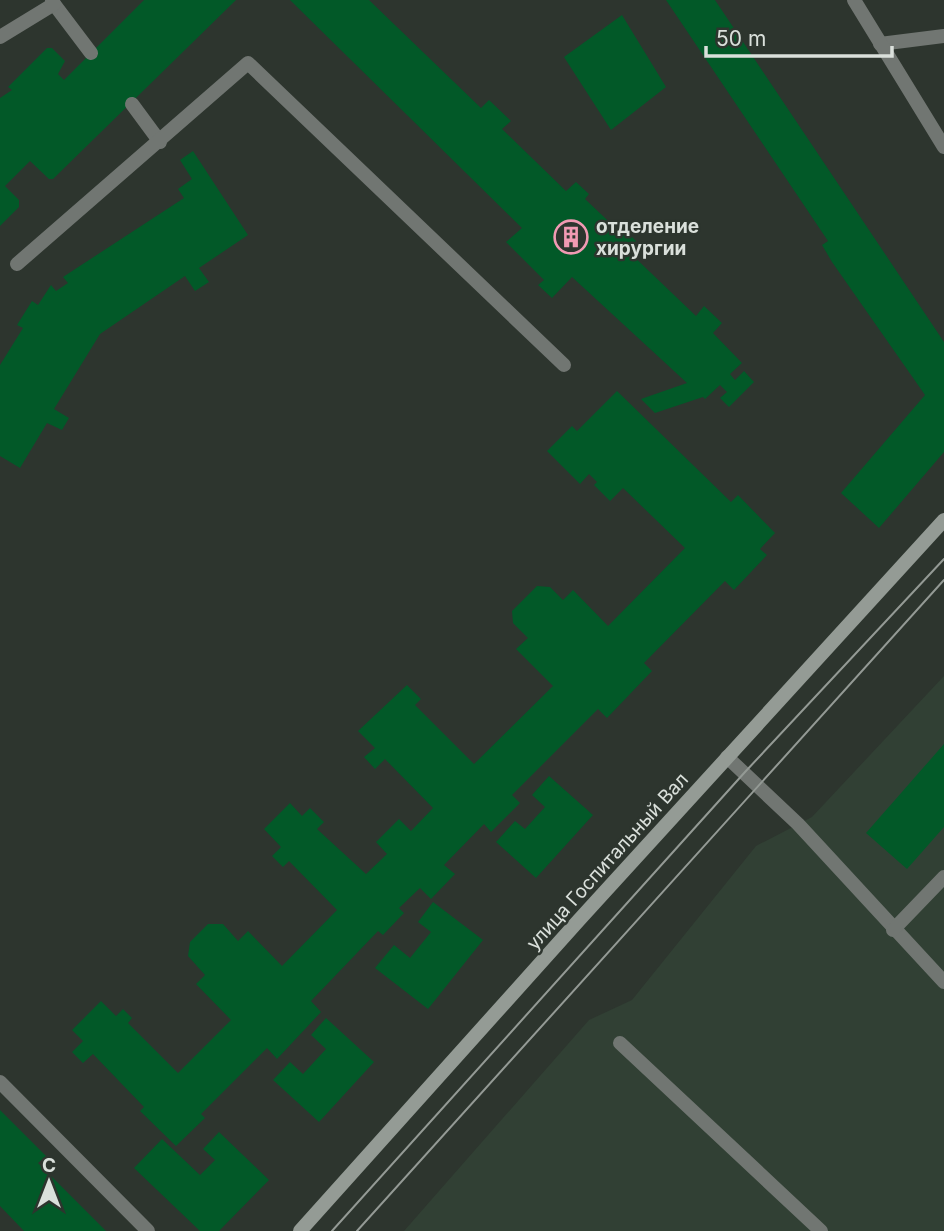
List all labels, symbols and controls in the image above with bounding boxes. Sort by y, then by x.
scale bar [706,14,892,58]
text: 50 m [716,26,766,51]
place label: отделение хирургии [596,215,699,260]
building icon: отделение хирургии [552,218,590,256]
street label: улица Госпитальный Вал [522,768,693,955]
north arrow [14,1147,84,1217]
text: С [42,1154,56,1177]

